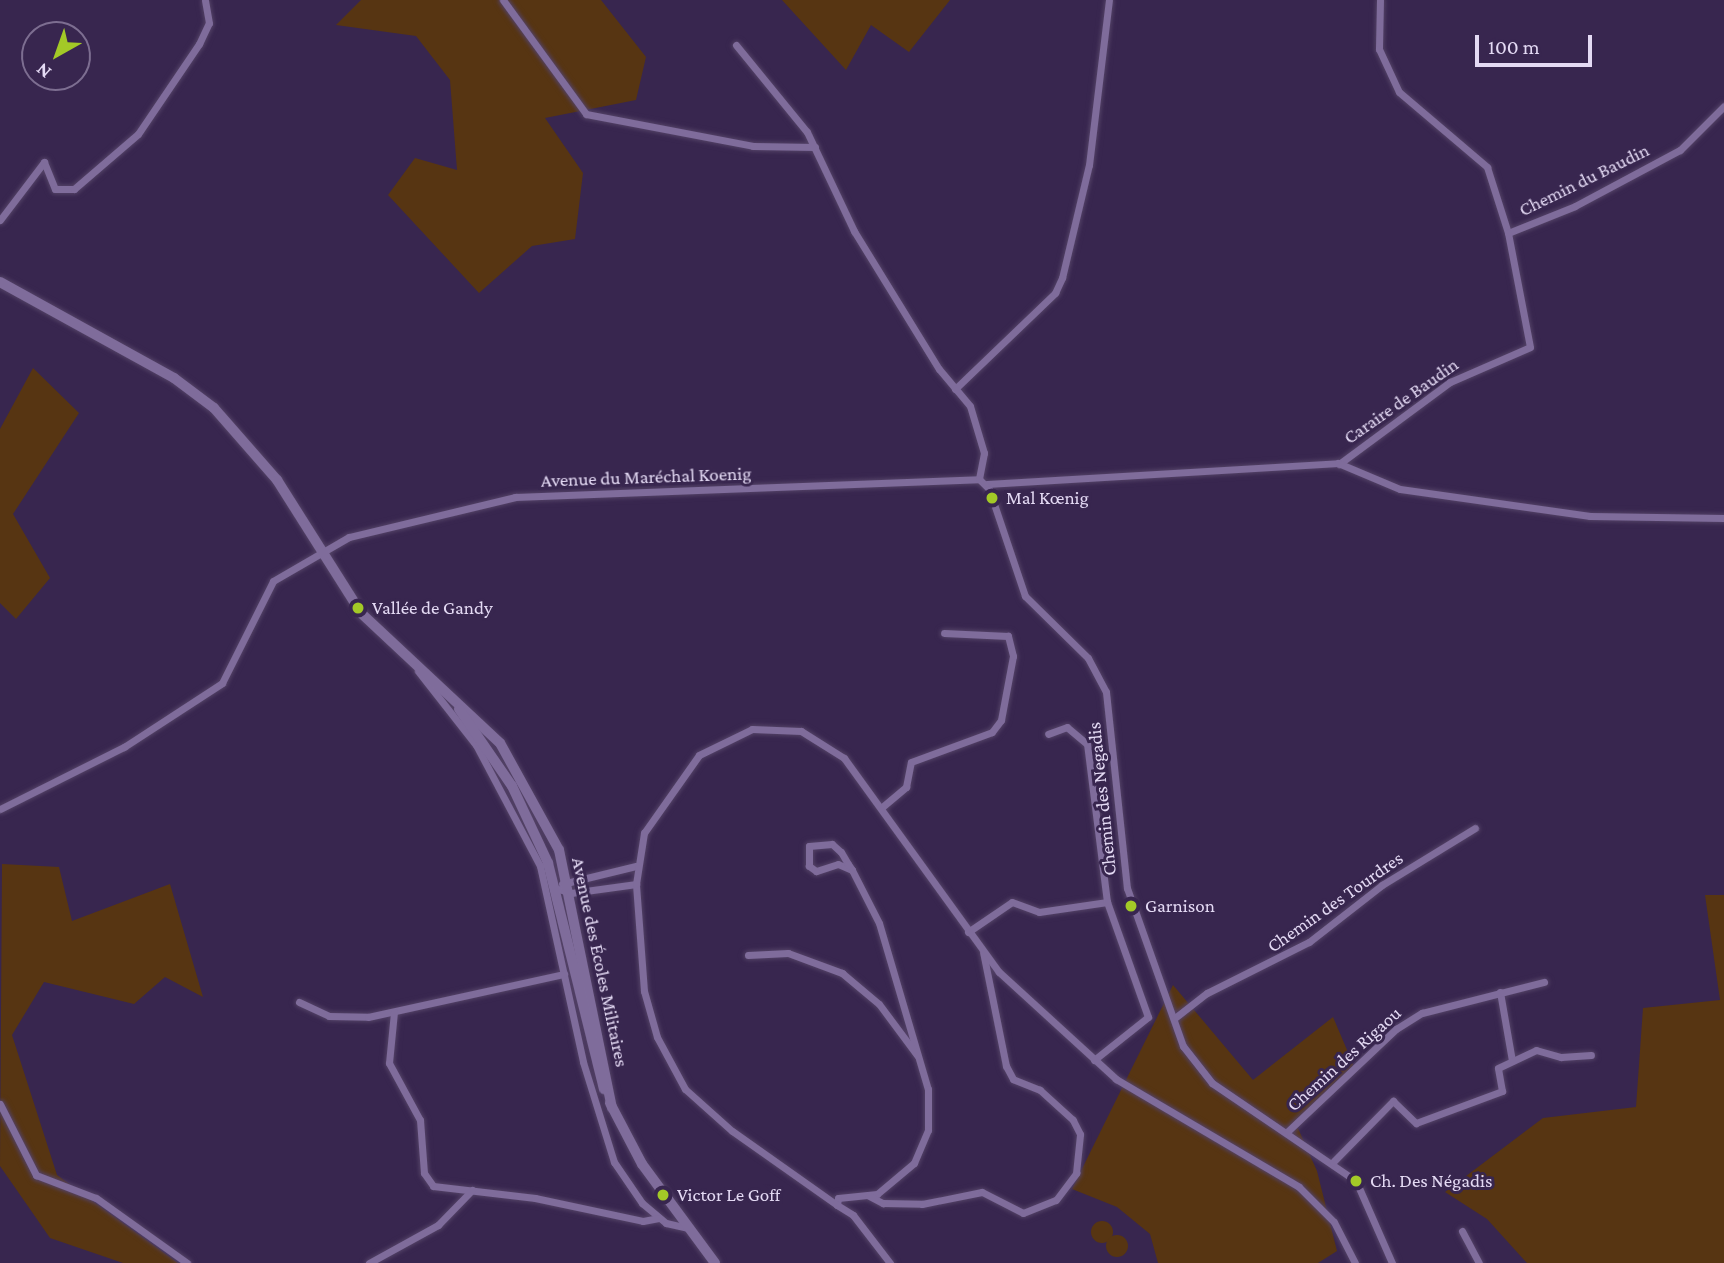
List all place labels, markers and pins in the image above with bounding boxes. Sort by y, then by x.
place label: Mal Kœnig [1006,487,1089,509]
marker: Mal Kœnig [984,490,1000,506]
place label: Vallée de Gandy [372,597,493,619]
marker: Vallée de Gandy [350,600,366,616]
place label: Garnison [1145,895,1215,917]
marker: Garnison [1123,898,1139,914]
place label: Ch. Des Négadis [1370,1170,1492,1192]
marker: Ch. Des Négadis [1348,1173,1364,1189]
place label: Victor Le Goff [677,1184,780,1206]
marker: Victor Le Goff [655,1187,671,1203]

